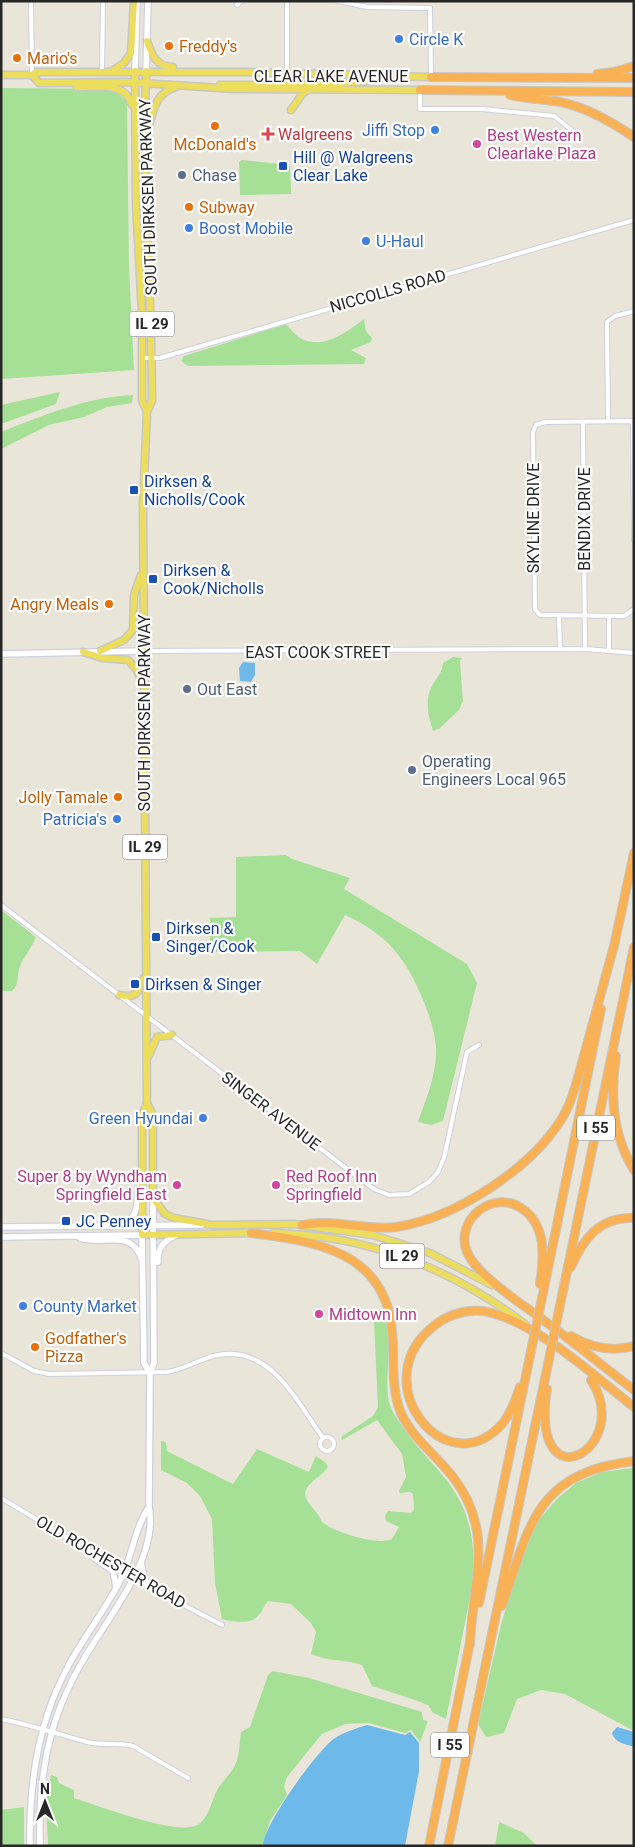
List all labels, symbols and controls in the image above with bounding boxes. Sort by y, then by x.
place label: Circle K [409,30,464,49]
marker: Circle K [393,33,405,45]
place label: Freddy's [179,37,238,56]
marker: Freddy's [163,40,175,52]
place label: Mario's [27,49,77,68]
marker: Mario's [11,52,23,64]
street label: CLEAR LAKE AVENUE [254,67,408,86]
street label: SOUTH DIRKSEN PARKWAY [135,98,161,296]
marker: McDonald's [209,120,221,132]
place label: Jiffi Stop [362,121,425,140]
marker: Jiffi Stop [429,124,441,136]
place label: Walgreens [278,125,353,144]
place label: Best Western Clearlake Plaza [487,126,596,163]
marker: Walgreens [262,128,274,140]
place label: McDonald's [174,135,256,154]
marker: Best Western Clearlake Plaza [471,138,483,150]
place label: Hill @ Walgreens Clear Lake [293,148,413,185]
marker: Hill @ Walgreens Clear Lake [277,160,289,172]
place label: Chase [192,166,237,185]
marker: Chase [176,169,188,181]
place label: Subway [199,198,255,217]
marker: Subway [183,201,195,213]
place label: Boost Mobile [199,219,293,238]
marker: Boost Mobile [183,222,195,234]
place label: U-Haul [376,232,424,251]
marker: U-Haul [360,235,372,247]
street label: NICCOLLS ROAD [328,265,448,317]
road number: IL 29 [130,312,174,336]
street label: SKYLINE DRIVE [524,463,543,573]
street label: BENDIX DRIVE [575,467,594,571]
place label: Dirksen & Nicholls/Cook [144,472,246,509]
marker: Dirksen & Nicholls/Cook [128,484,140,496]
place label: Dirksen & Cook/Nicholls [163,561,264,598]
marker: Dirksen & Cook/Nicholls [147,573,159,585]
place label: Angry Meals [10,595,99,614]
marker: Angry Meals [103,598,115,610]
street label: SOUTH DIRKSEN PARKWAY [135,614,154,812]
street label: EAST COOK STREET [245,643,391,662]
place label: Out East [197,680,257,699]
marker: Out East [181,683,193,695]
place label: Operating Engineers Local 965 [422,752,566,789]
marker: Operating Engineers Local 965 [406,764,418,776]
place label: Jolly Tamale [19,788,108,807]
marker: Jolly Tamale [112,791,124,803]
place label: Patricia's [43,810,107,829]
marker: Patricia's [111,813,123,825]
road number: IL 29 [122,834,168,860]
place label: Dirksen & Singer/Cook [166,919,255,956]
marker: Dirksen & Singer/Cook [150,931,162,943]
place label: Dirksen & Singer [145,975,262,994]
marker: Dirksen & Singer [129,978,141,990]
street label: SINGER AVENUE [218,1068,324,1154]
place label: Green Hyundai [89,1109,193,1128]
marker: Green Hyundai [197,1112,209,1124]
road number: I 55 [577,1116,615,1140]
place label: Super 8 by Wyndham Springfield East [17,1167,167,1204]
place label: Red Roof Inn Springfield [286,1167,377,1204]
marker: Super 8 by Wyndham Springfield East [171,1179,183,1191]
marker: Red Roof Inn Springfield [270,1179,282,1191]
place label: JC Penney [76,1212,152,1231]
marker: JC Penney [60,1215,72,1227]
road number: IL 29 [380,1244,424,1268]
place label: County Market [33,1297,137,1316]
marker: County Market [17,1300,29,1312]
place label: Midtown Inn [329,1305,417,1324]
marker: Midtown Inn [313,1308,325,1320]
place label: Godfather's Pizza [45,1329,127,1366]
marker: Godfather's Pizza [29,1341,41,1353]
street label: OLD ROCHESTER ROAD [33,1511,189,1613]
road number: I 55 [431,1732,469,1758]
north arrow [20,1777,70,1827]
text: N [40,1781,50,1797]

